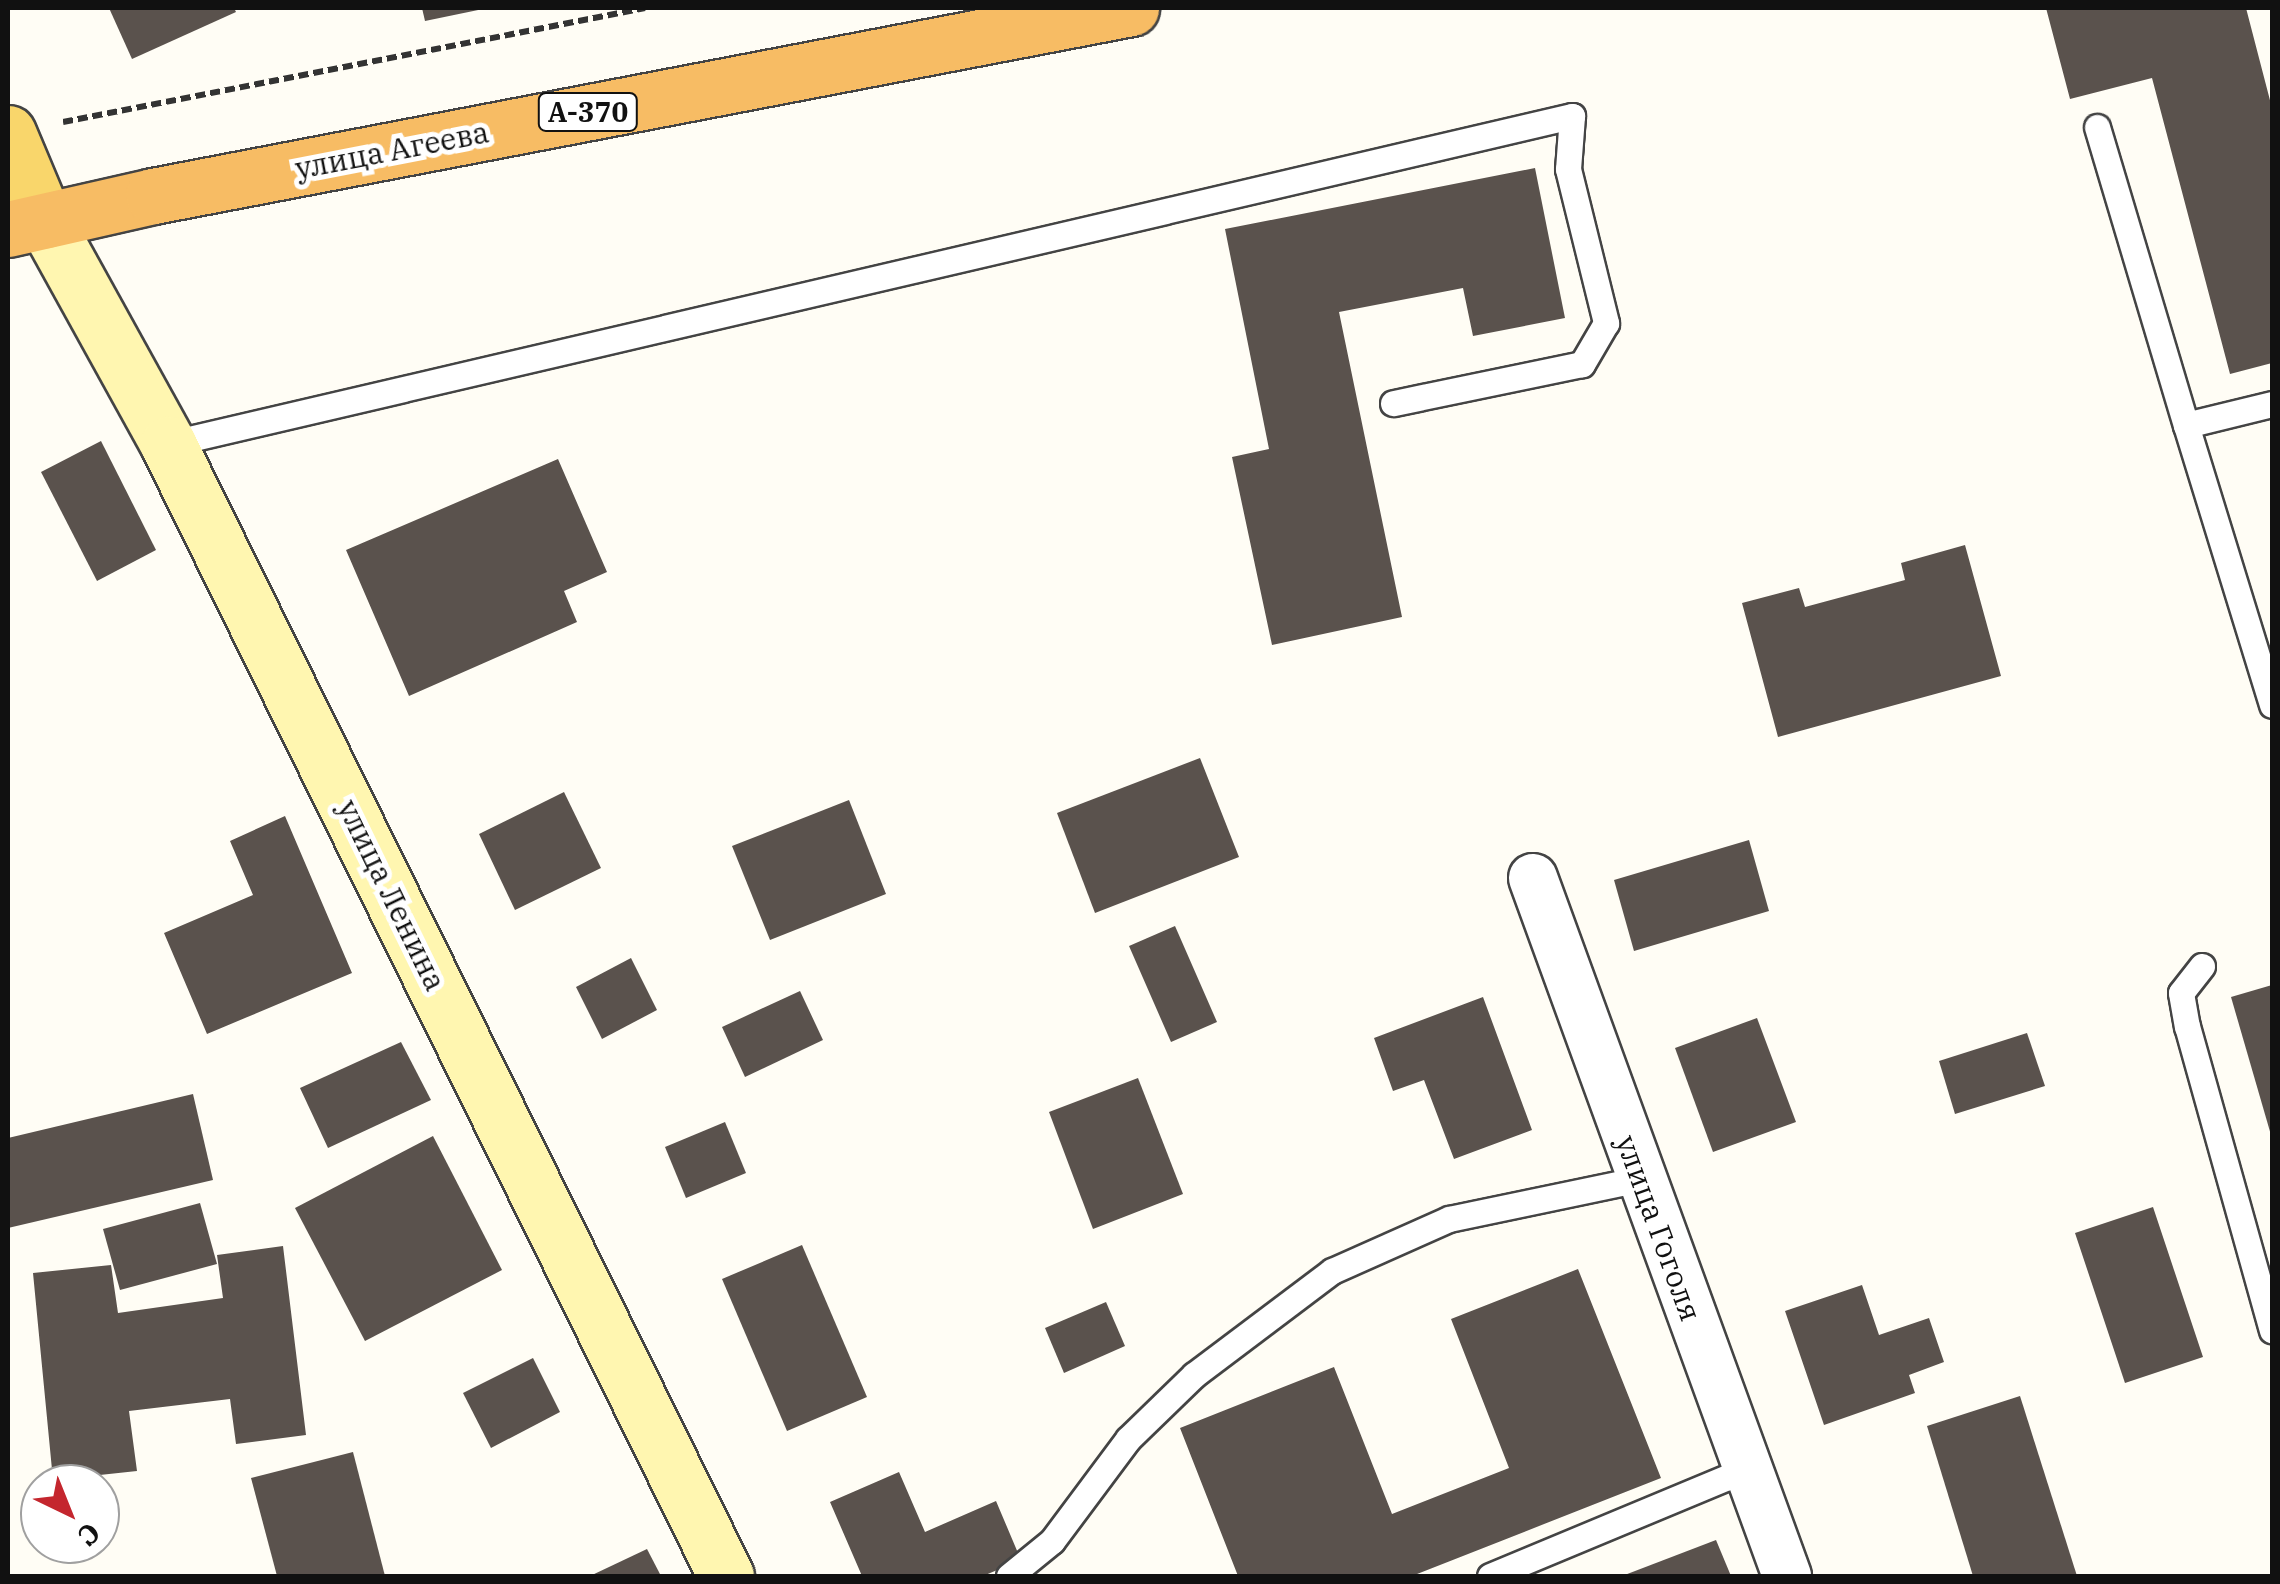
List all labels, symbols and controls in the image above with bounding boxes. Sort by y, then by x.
road number: А-370 [536,89,640,135]
street label: улица Агеева [292,114,492,186]
street label: улица Ленина [330,794,454,996]
street label: улица Гоголя [1609,1130,1709,1326]
north arrow [20,1464,120,1564]
text: С [70,1515,109,1555]

